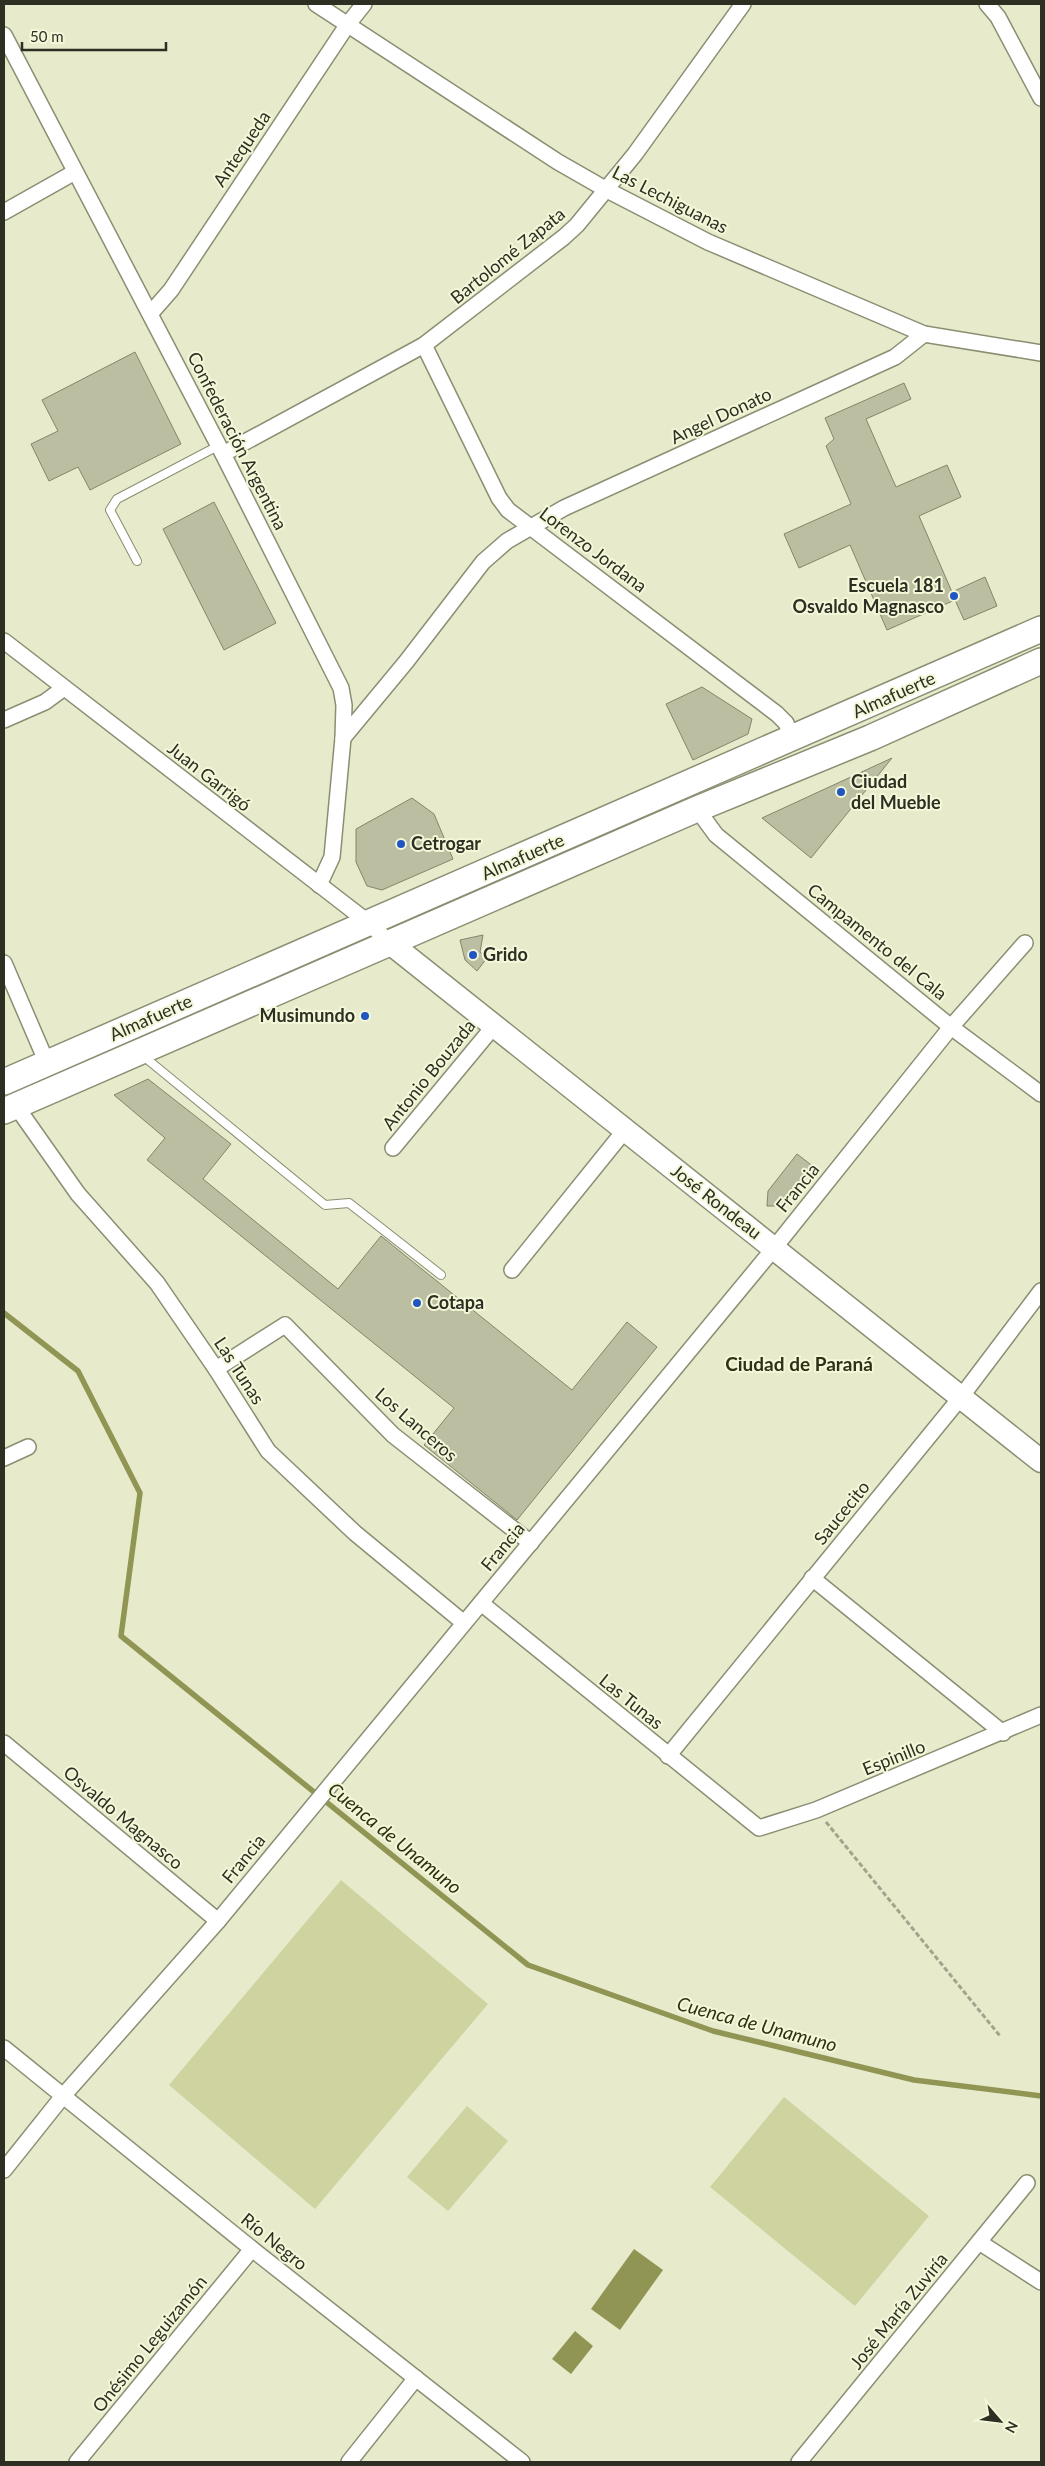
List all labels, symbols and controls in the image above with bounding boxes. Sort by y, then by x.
scale bar [22,20,166,52]
text: 50 m [30,27,64,45]
street label: Antequeda [208,106,275,191]
street label: Las Lechiguanas [609,161,732,238]
street label: Bartolomé Zapata [446,202,569,308]
street label: Confederación Argentina [183,348,292,533]
street label: Angel Donato [667,382,775,448]
street label: Lorenzo Jordana [536,502,652,597]
place label: Escuela 181 Osvaldo Magnasco [793,574,944,617]
marker: Escuela 181 Osvaldo Magnasco [948,590,960,602]
street label: Almafuerte [849,666,938,722]
street label: Juan Garrigó [163,737,256,816]
place label: Ciudad del Mueble [851,770,941,813]
marker: Ciudad del Mueble [835,786,847,798]
street label: Almafuerte [478,828,567,884]
place label: Cetrogar [411,832,481,854]
marker: Cetrogar [395,838,407,850]
street label: Campamento del Cala [804,878,952,1004]
place label: Grido [483,943,528,965]
marker: Grido [467,949,479,961]
street label: Almafuerte [106,989,195,1045]
place label: Musimundo [260,1004,355,1026]
marker: Musimundo [359,1010,371,1022]
street label: Antonio Bouzada [377,1015,479,1134]
street label: Francia [771,1158,824,1216]
street label: José Rondeau [667,1159,766,1243]
place label: Cotapa [427,1291,484,1313]
marker: Cotapa [411,1297,423,1309]
street label: Las Tunas [210,1333,270,1408]
district label: Ciudad de Paraná [725,1352,873,1375]
street label: Los Lanceros [371,1383,462,1466]
street label: Saucecito [809,1476,874,1549]
street label: Francia [476,1518,529,1575]
street label: Las Tunas [595,1669,668,1734]
street label: Espinillo [859,1735,928,1780]
street label: Osvaldo Magnasco [59,1761,188,1874]
water label: Cuenca de Unamuno [324,1777,467,1898]
street label: Francia [217,1829,270,1887]
water label: Cuenca de Unamuno [675,1991,840,2056]
street label: Río Negro [237,2208,312,2275]
street label: José María Zuviría [845,2248,952,2373]
street label: Onésimo Leguizamón [87,2271,211,2416]
north arrow [975,2396,1025,2446]
text: N [1002,2419,1022,2436]

